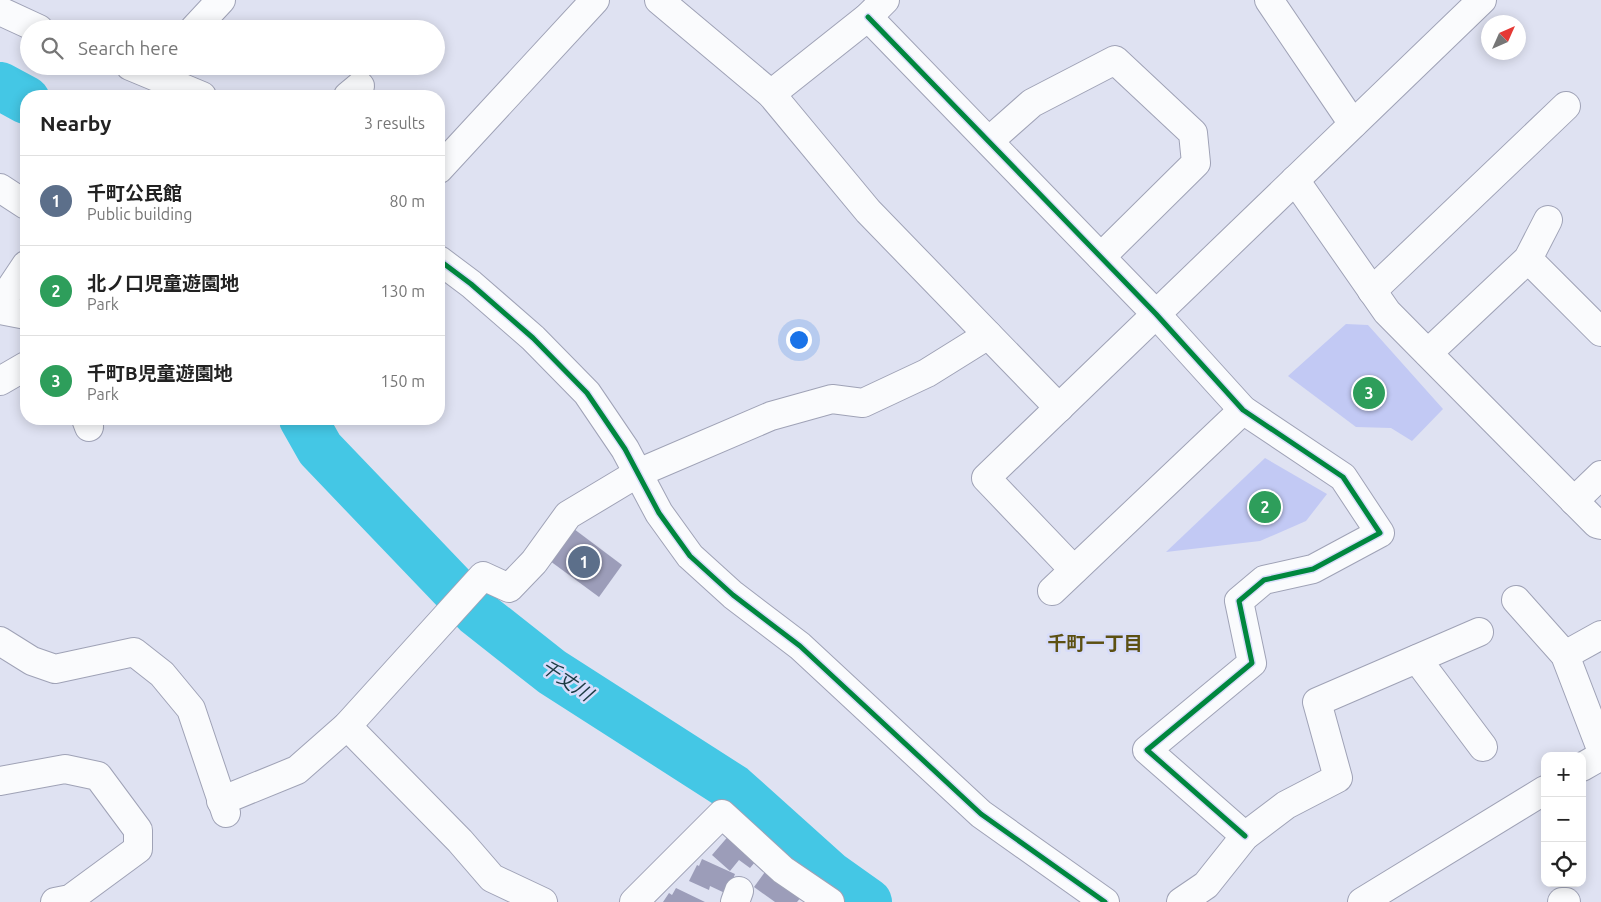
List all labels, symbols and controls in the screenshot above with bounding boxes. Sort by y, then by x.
north arrow [1481,15,1526,60]
search box [20,20,445,75]
icon: search [38,34,66,62]
text: Search here [78,37,178,59]
text: Nearby [40,111,111,135]
text: 3 results [364,114,425,132]
text: 千町公民館 [87,182,182,204]
text: 1 [51,192,61,210]
text: 80 m [389,192,425,210]
text: Public building [87,205,192,223]
text: 北ノ口児童遊園地 [87,272,239,294]
text: 2 [51,282,61,300]
text: 130 m [380,282,425,300]
text: Park [87,295,119,313]
your location [786,327,812,353]
text: 千町B児童遊園地 [87,362,233,384]
text: 3 [51,372,61,390]
text: 150 m [380,372,425,390]
pin: 3 [1353,374,1385,412]
text: Park [87,385,119,403]
pin: 2 [1249,488,1281,526]
pin: 1 [568,543,600,581]
district label: 千町一丁目 [1047,632,1143,654]
water label: 千丈川 [537,655,598,706]
map controls [1541,752,1586,887]
button: + [1541,752,1586,797]
button: − [1541,797,1586,842]
button: locate [1541,842,1586,887]

